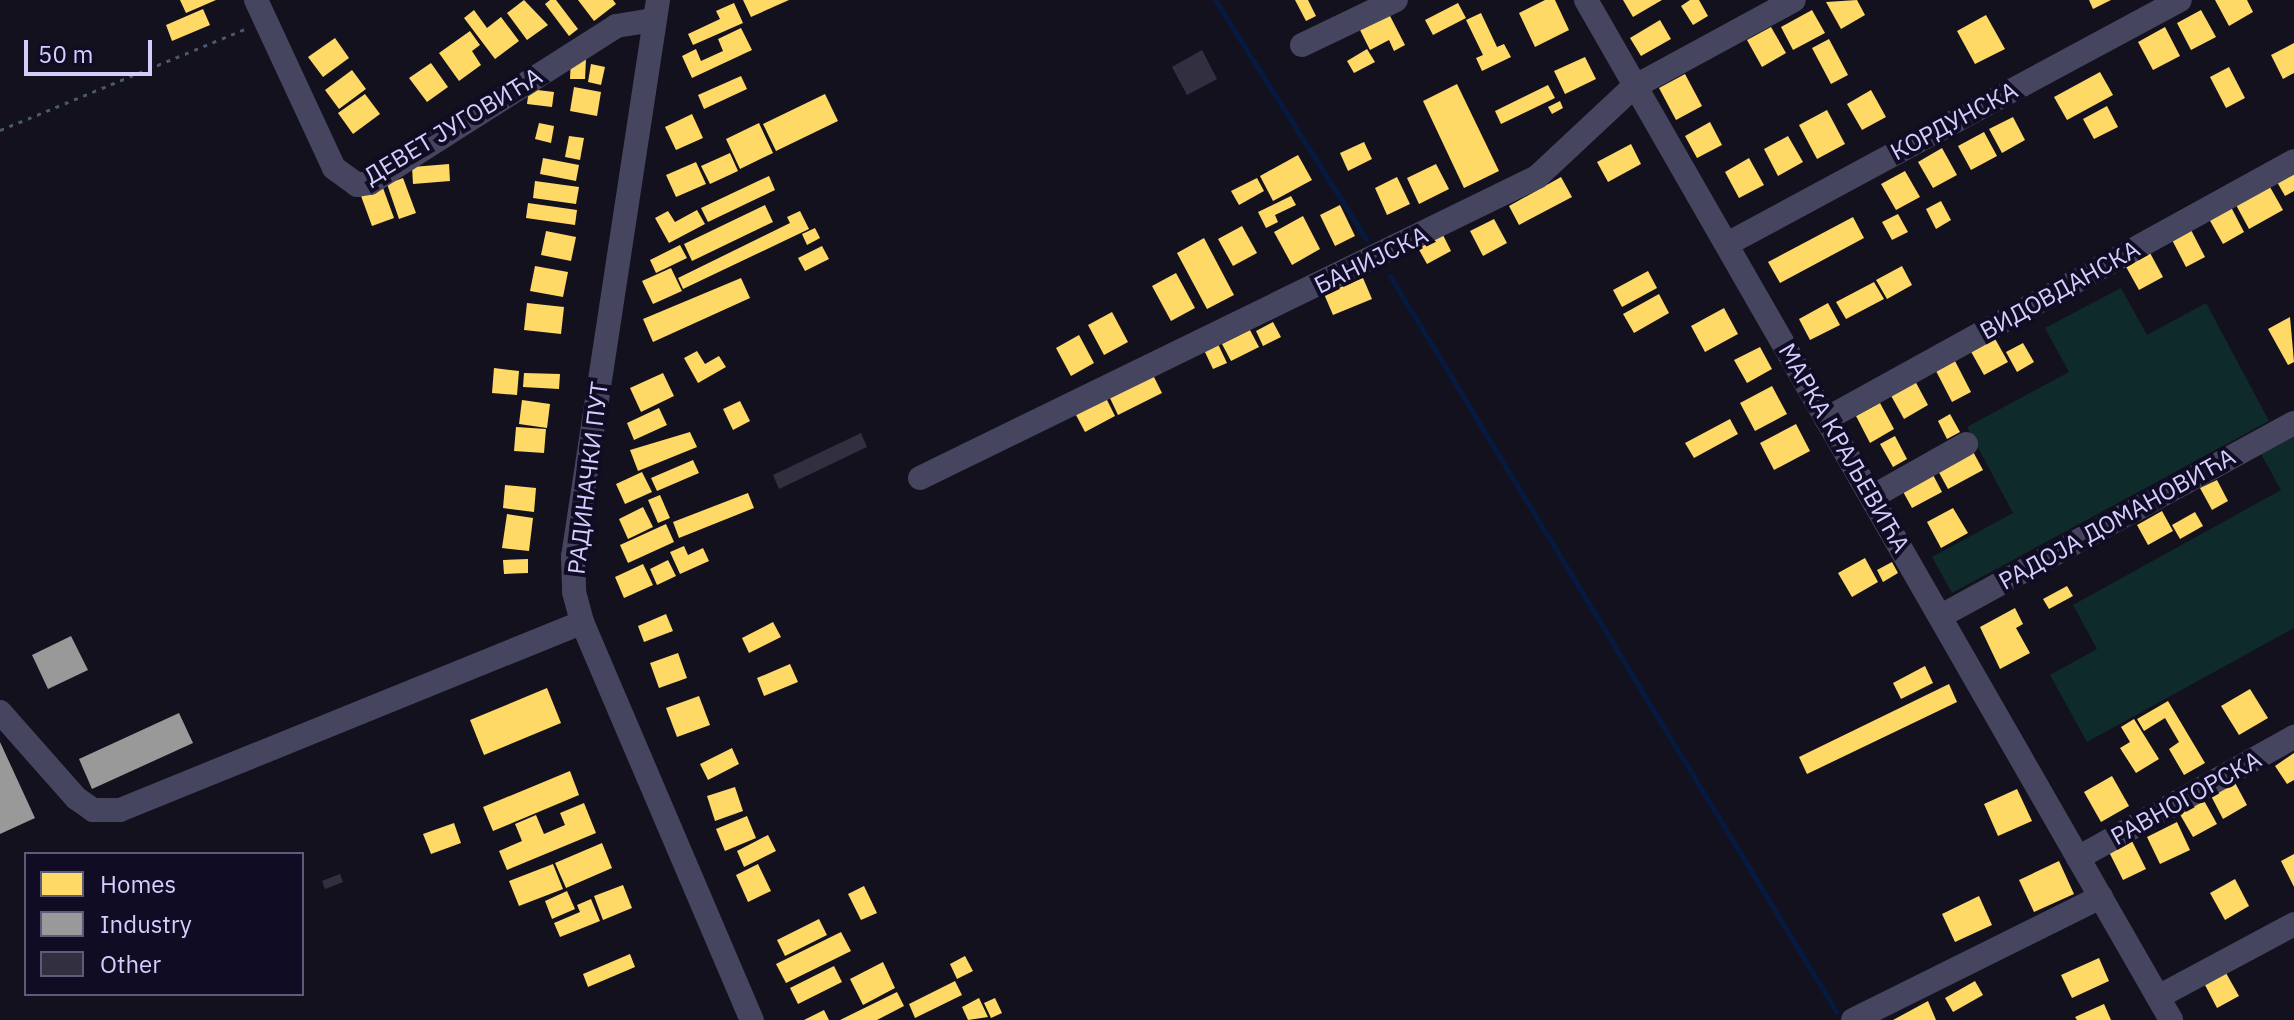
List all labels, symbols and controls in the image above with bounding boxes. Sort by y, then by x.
scale bar [28,24,156,74]
text: 50 m [38,38,93,70]
street label: ДЕВЕТ ЈУГОВИЋА [359,62,547,190]
street label: КОРДУНСКА [1886,76,2022,166]
street label: БАНИЈСКА [1309,220,1433,300]
street label: ВИДОВДАНСКА [1975,234,2145,346]
street label: МАРКА КРАЉЕВИЋА [1772,338,1916,558]
street label: РАДИНАЧКИ ПУТ [562,380,614,576]
street label: РАДОЈА ДОМАНОВИЋА [1994,442,2240,596]
street label: РАВНОГОРСКА [2106,745,2266,851]
legend [24,852,304,996]
text: Homes [100,868,176,900]
text: Industry [100,908,192,940]
text: Other [100,948,161,980]

